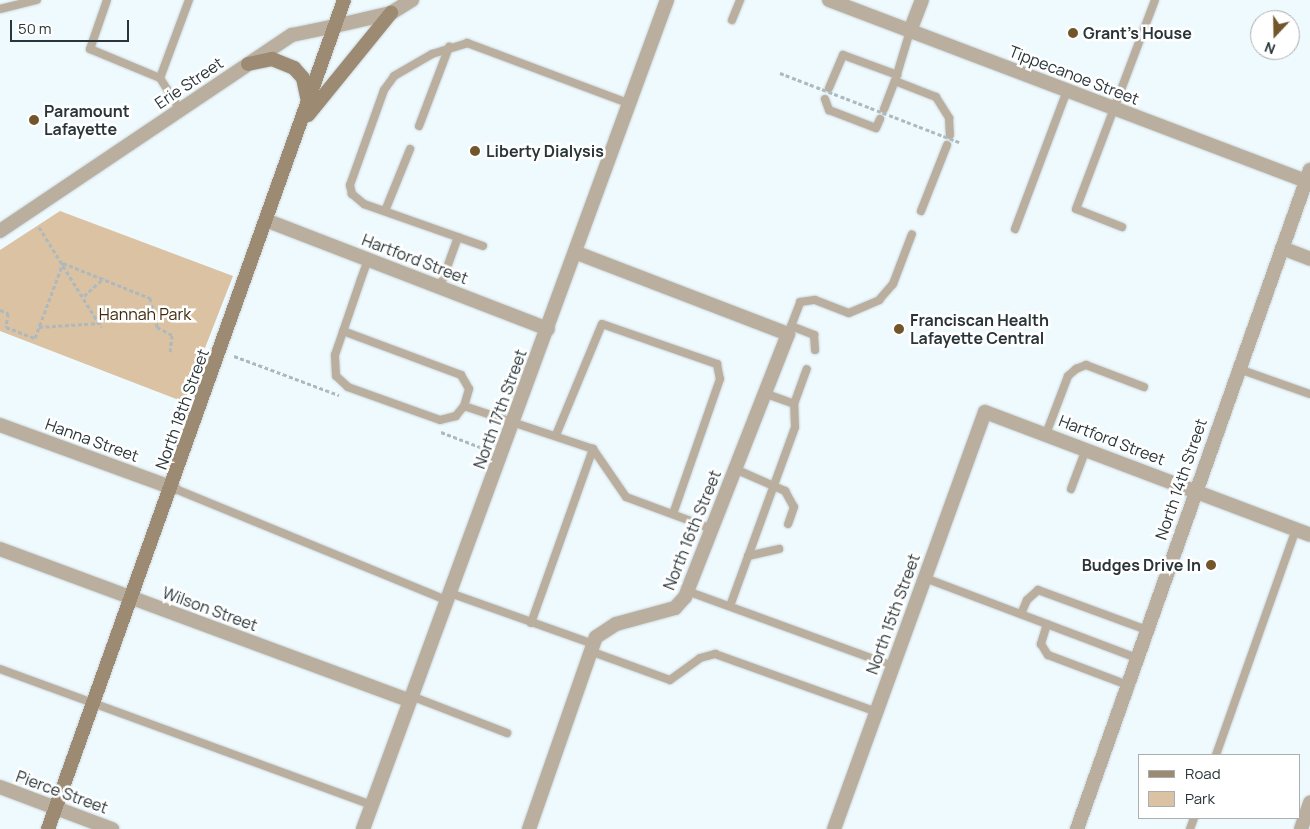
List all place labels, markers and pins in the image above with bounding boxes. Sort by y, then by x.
place label: Grant's House [1083,23,1192,43]
marker: Grant's House [1067,27,1079,39]
place label: Paramount Lafayette [44,101,130,139]
marker: Paramount Lafayette [28,114,40,126]
place label: Liberty Dialysis [486,141,604,161]
marker: Liberty Dialysis [468,144,482,158]
place label: Franciscan Health Lafayette Central [910,310,1049,348]
marker: Franciscan Health Lafayette Central [892,322,906,336]
place label: Budges Drive In [1082,555,1201,575]
marker: Budges Drive In [1205,559,1217,571]

